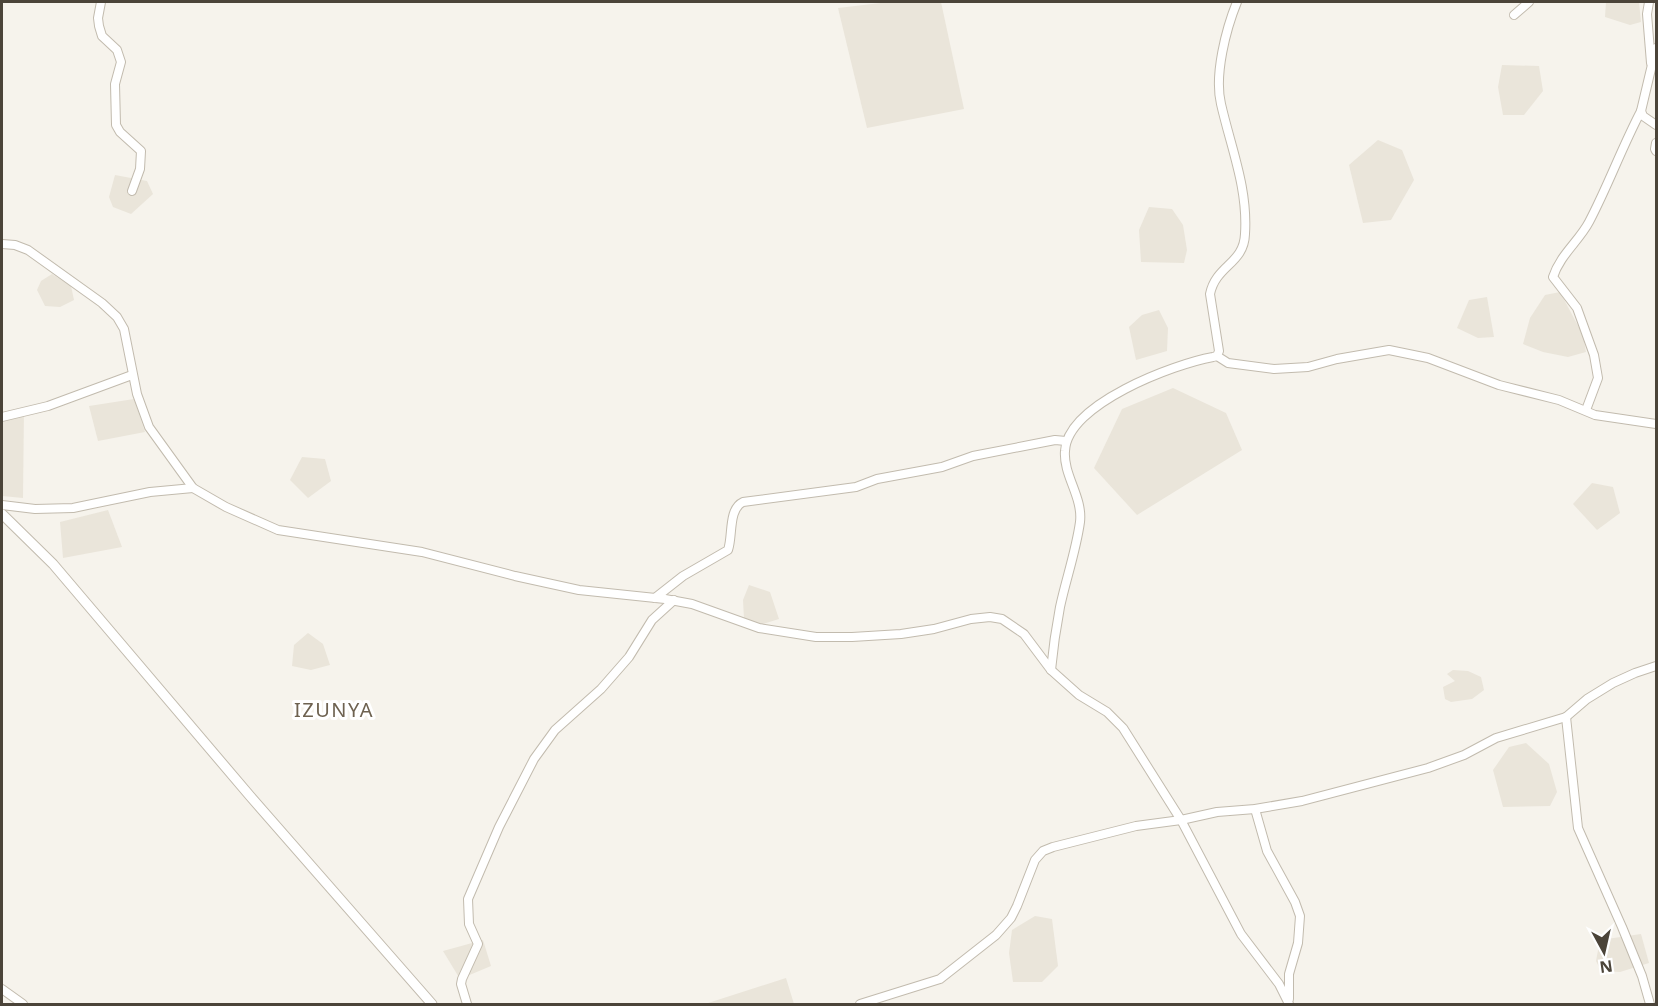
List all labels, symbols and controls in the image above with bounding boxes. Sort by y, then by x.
district label: IZUNYA [294,696,374,723]
north arrow [1574,922,1634,982]
text: N [1598,955,1614,979]

